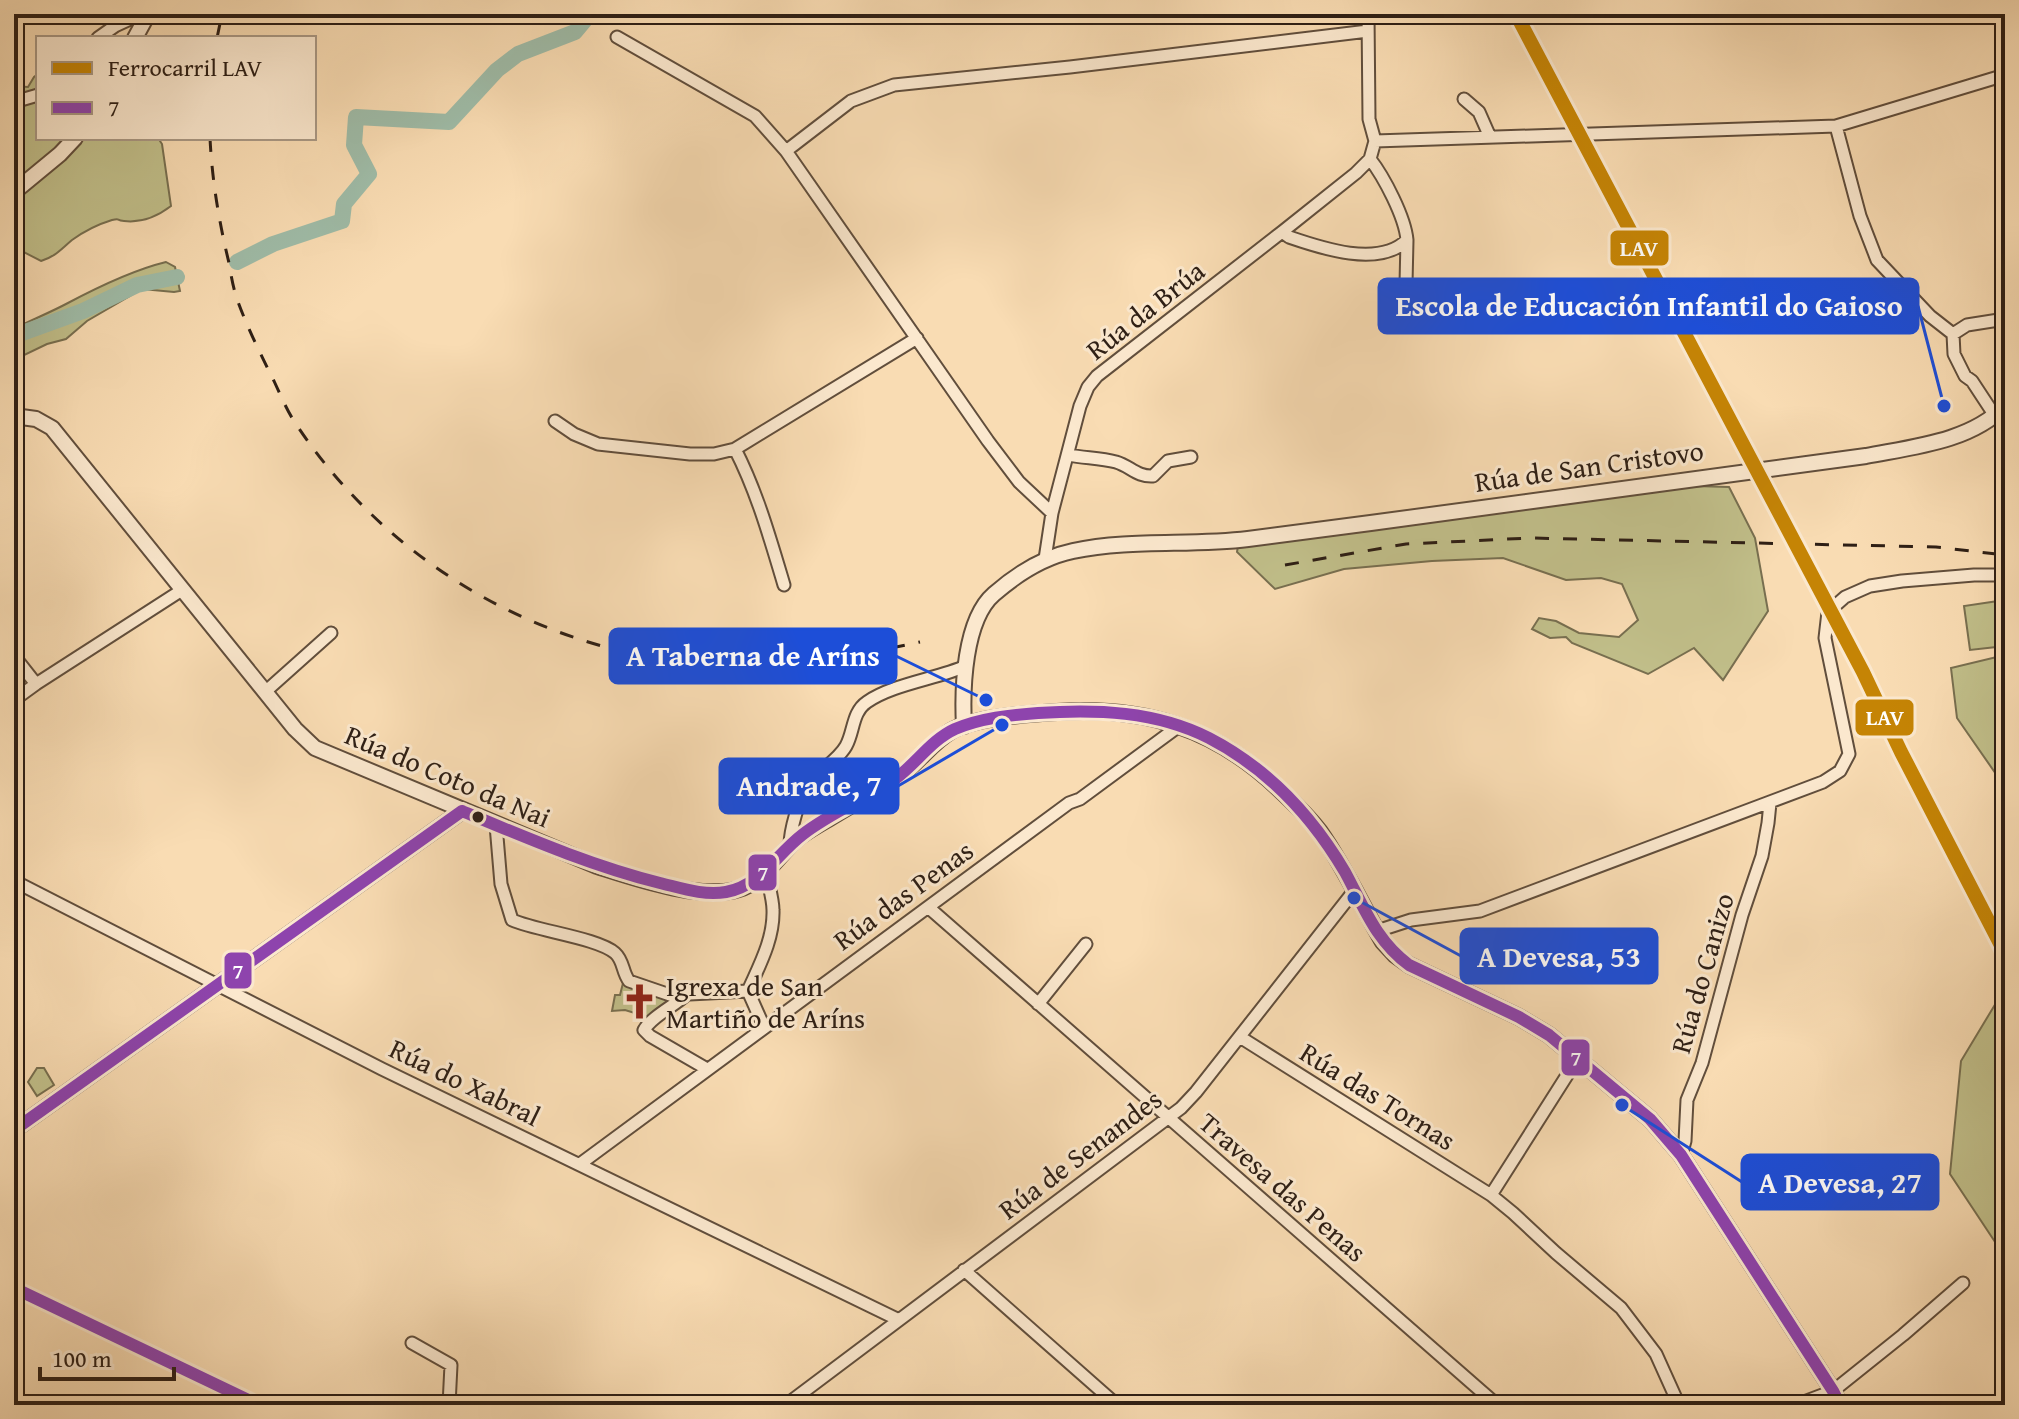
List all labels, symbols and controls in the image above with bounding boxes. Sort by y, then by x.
legend [36,36,316,140]
text: Ferrocarril LAV [108,50,263,85]
text: 7 [108,90,120,125]
line badge: LAV [1609,229,1670,267]
text: LAV [1620,232,1659,264]
street label: Rúa da Brúa [1077,250,1213,369]
callout: Escola de Educación Infantil do Gaioso [1379,279,1918,333]
text: Escola de Educación Infantil do Gaioso [1395,283,1903,327]
street label: Rúa de San Cristovo [1472,429,1706,502]
callout: A Taberna de Aríns [610,629,896,683]
text: A Taberna de Aríns [626,633,880,677]
line badge: LAV [1854,698,1915,737]
text: LAV [1866,701,1905,733]
street label: Rúa do Coto da Nai [339,714,557,837]
callout: Andrade, 7 [720,759,898,813]
text: Andrade, 7 [736,763,882,807]
unlabelled marker [470,809,486,825]
street label: Rúa das Penas [824,830,981,959]
line badge: 7 [747,853,778,892]
text: 7 [757,856,769,888]
street label: Rúa do Canizo [1659,888,1744,1058]
callout: A Devesa, 53 [1461,929,1657,983]
text: A Devesa, 53 [1477,934,1641,978]
line badge: 7 [223,951,253,990]
text: 7 [232,954,244,986]
place label: Igrexa de San Martiño de Aríns [666,965,865,1038]
church icon: Igrexa de San Martiño de Aríns [621,983,659,1021]
street label: Rúa do Xabral [383,1027,548,1136]
street label: Rúa das Tornas [1293,1031,1464,1160]
line badge: 7 [1560,1038,1591,1077]
text: 7 [1570,1041,1582,1073]
street label: Rúa de Senandes [989,1078,1170,1229]
street label: Travesa das Penas [1190,1102,1376,1271]
callout: A Devesa, 27 [1742,1155,1938,1209]
text: A Devesa, 27 [1758,1160,1922,1204]
scale bar [40,1331,174,1381]
text: 100 m [52,1341,112,1376]

